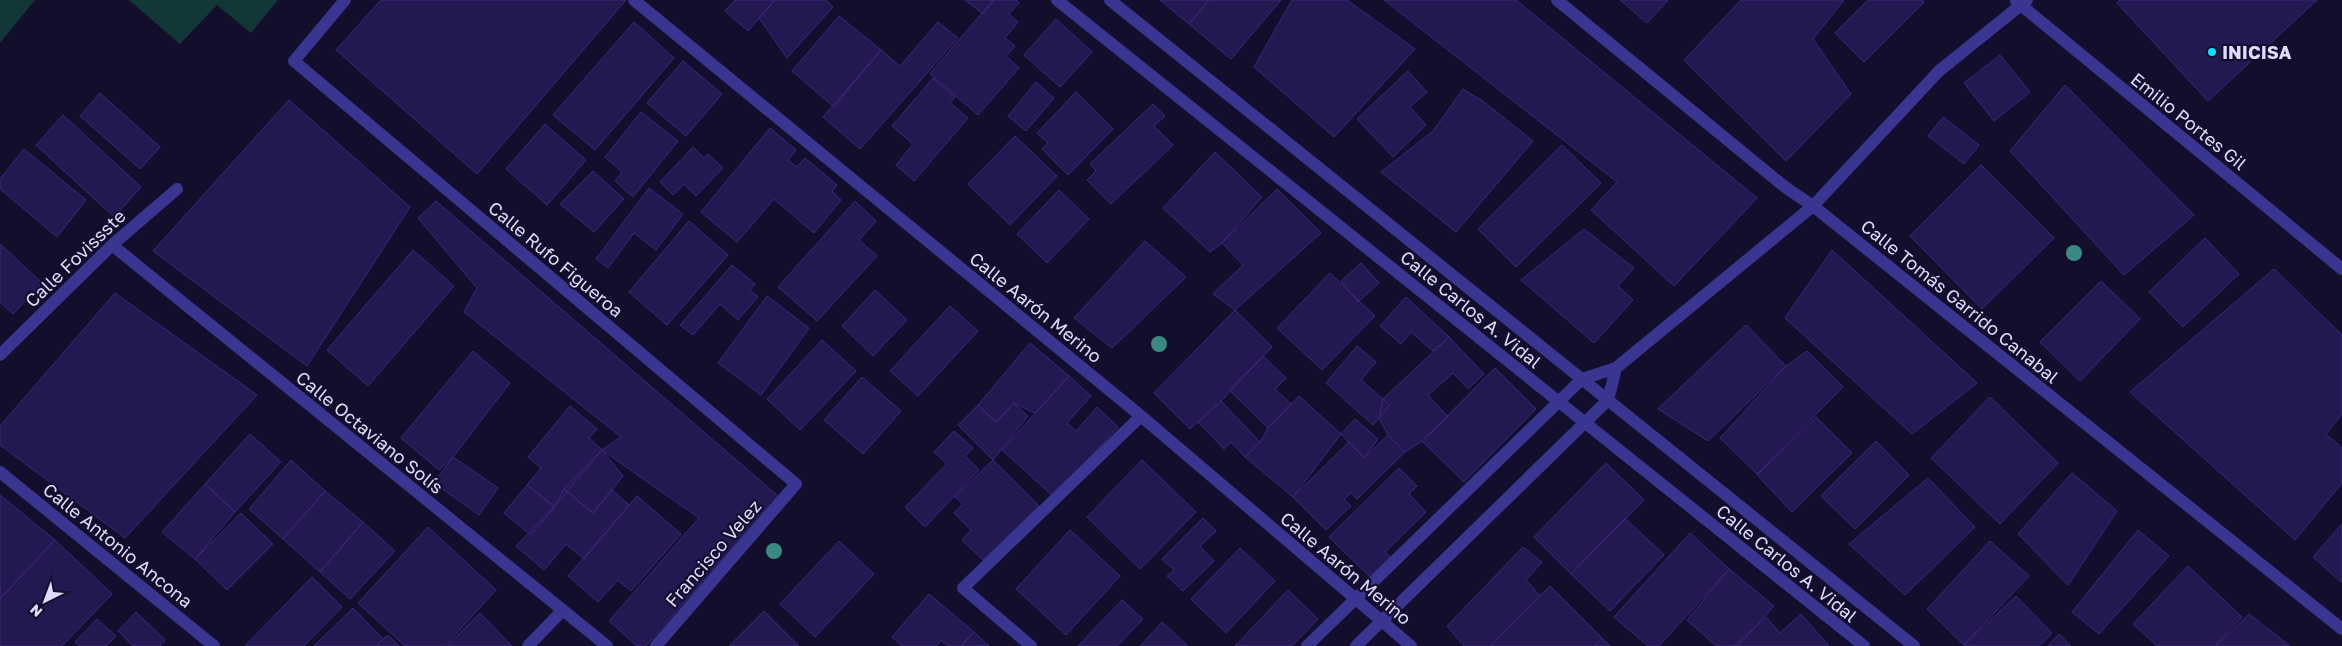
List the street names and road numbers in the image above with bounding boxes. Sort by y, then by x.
street label: Emilio Portes Gil [2127,68,2251,174]
street label: Calle Rufo Figueroa [484,196,628,322]
street label: Calle Fovissste [20,205,130,311]
street label: Calle Tomás Garrido Canabal [1857,214,2063,388]
street label: Calle Carlos A. Vidal [1396,246,1546,373]
street label: Calle Aarón Merino [965,247,1107,367]
street label: Calle Octaviano Solís [292,366,448,498]
street label: Calle Antonio Ancona [39,478,197,612]
street label: Francisco Velez [661,495,765,611]
street label: Calle Carlos A. Vidal [1712,500,1862,627]
street label: Calle Aarón Merino [1276,507,1416,629]

